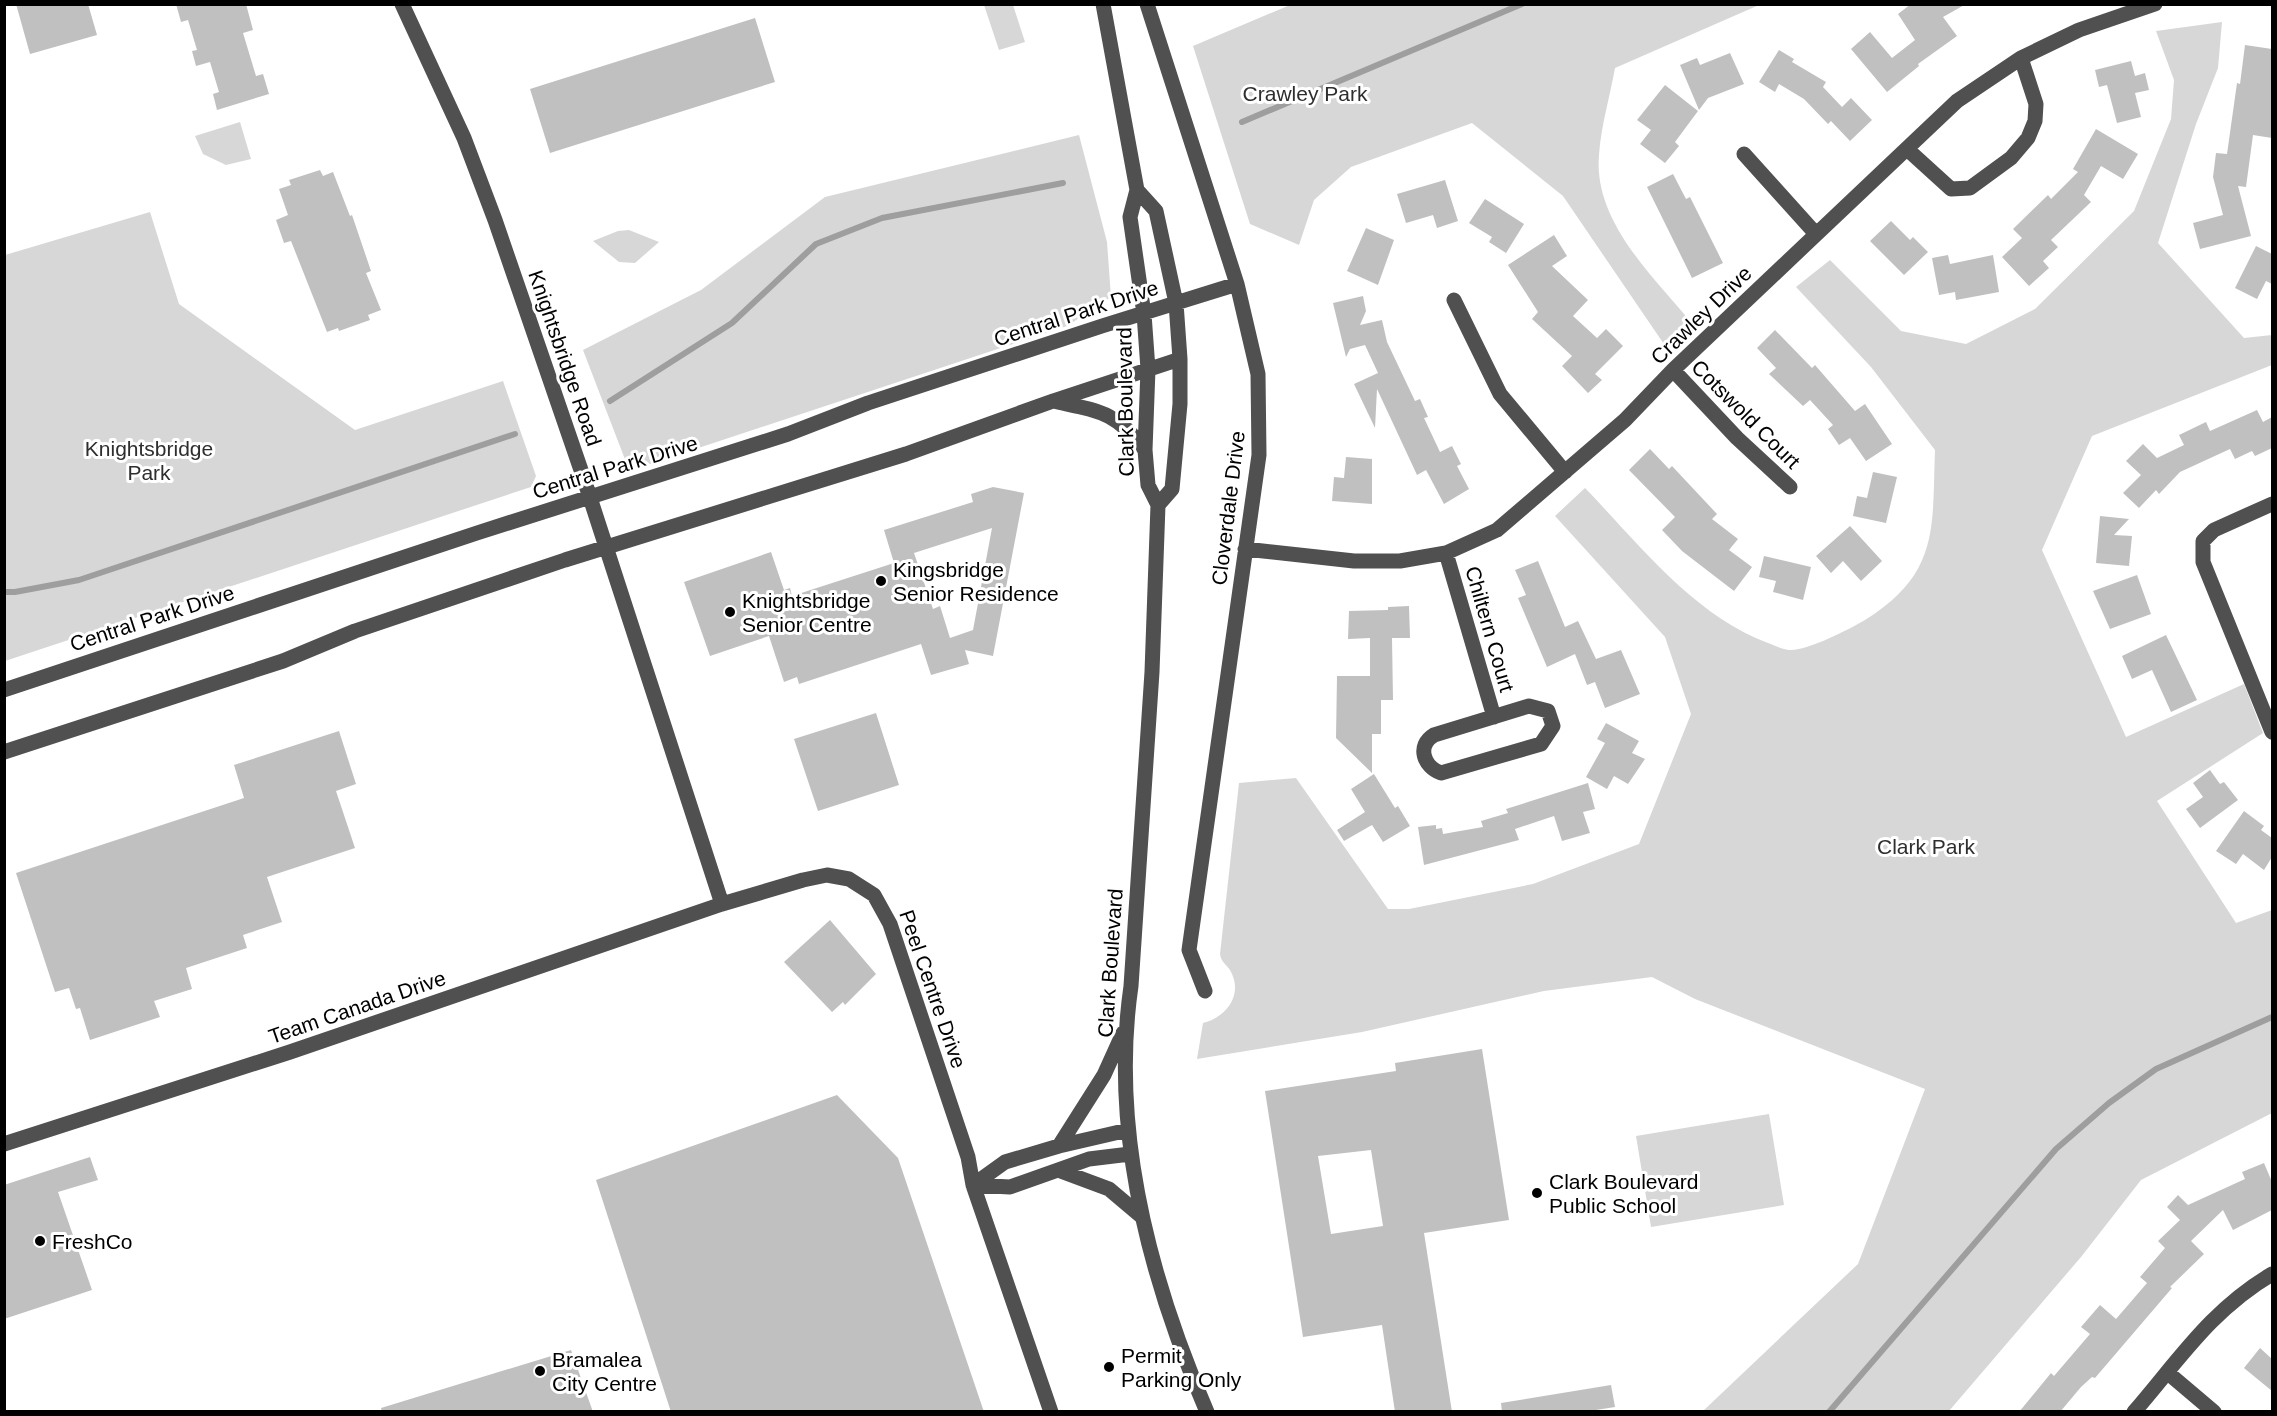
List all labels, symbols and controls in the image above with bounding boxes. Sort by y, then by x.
park label: Crawley Park [1243,82,1368,105]
street label: Crawley Drive [1646,261,1756,369]
street label: Knightsbridge Road [524,267,606,449]
street label: Central Park Drive [991,276,1161,350]
street label: Clark Boulevard [1112,327,1138,477]
street label: Cotswold Court [1687,355,1805,473]
street label: Cloverdale Drive [1207,430,1249,586]
street label: Central Park Drive [530,431,700,503]
park label: Knightsbridge Park [85,437,213,484]
place label: Kingsbridge Senior Residence [893,558,1059,605]
street label: Chiltern Court [1461,564,1519,695]
marker: Kingsbridge Senior Residence [874,574,888,588]
street label: Central Park Drive [67,581,237,655]
place label: Knightsbridge Senior Centre [742,589,872,636]
marker: Knightsbridge Senior Centre [723,605,737,619]
park label: Clark Park [1877,835,1976,858]
street label: Clark Boulevard [1093,888,1127,1038]
street label: Peel Centre Drive [895,907,971,1071]
street label: Team Canada Drive [266,966,448,1048]
place label: Clark Boulevard Public School [1549,1170,1698,1217]
marker: Clark Boulevard Public School [1530,1186,1544,1200]
place label: FreshCo [52,1230,133,1253]
marker: FreshCo [33,1234,47,1248]
place label: Permit Parking Only [1121,1344,1242,1391]
place label: Bramalea City Centre [552,1348,657,1395]
marker: Permit Parking Only [1102,1360,1116,1374]
marker: Bramalea City Centre [533,1364,547,1378]

